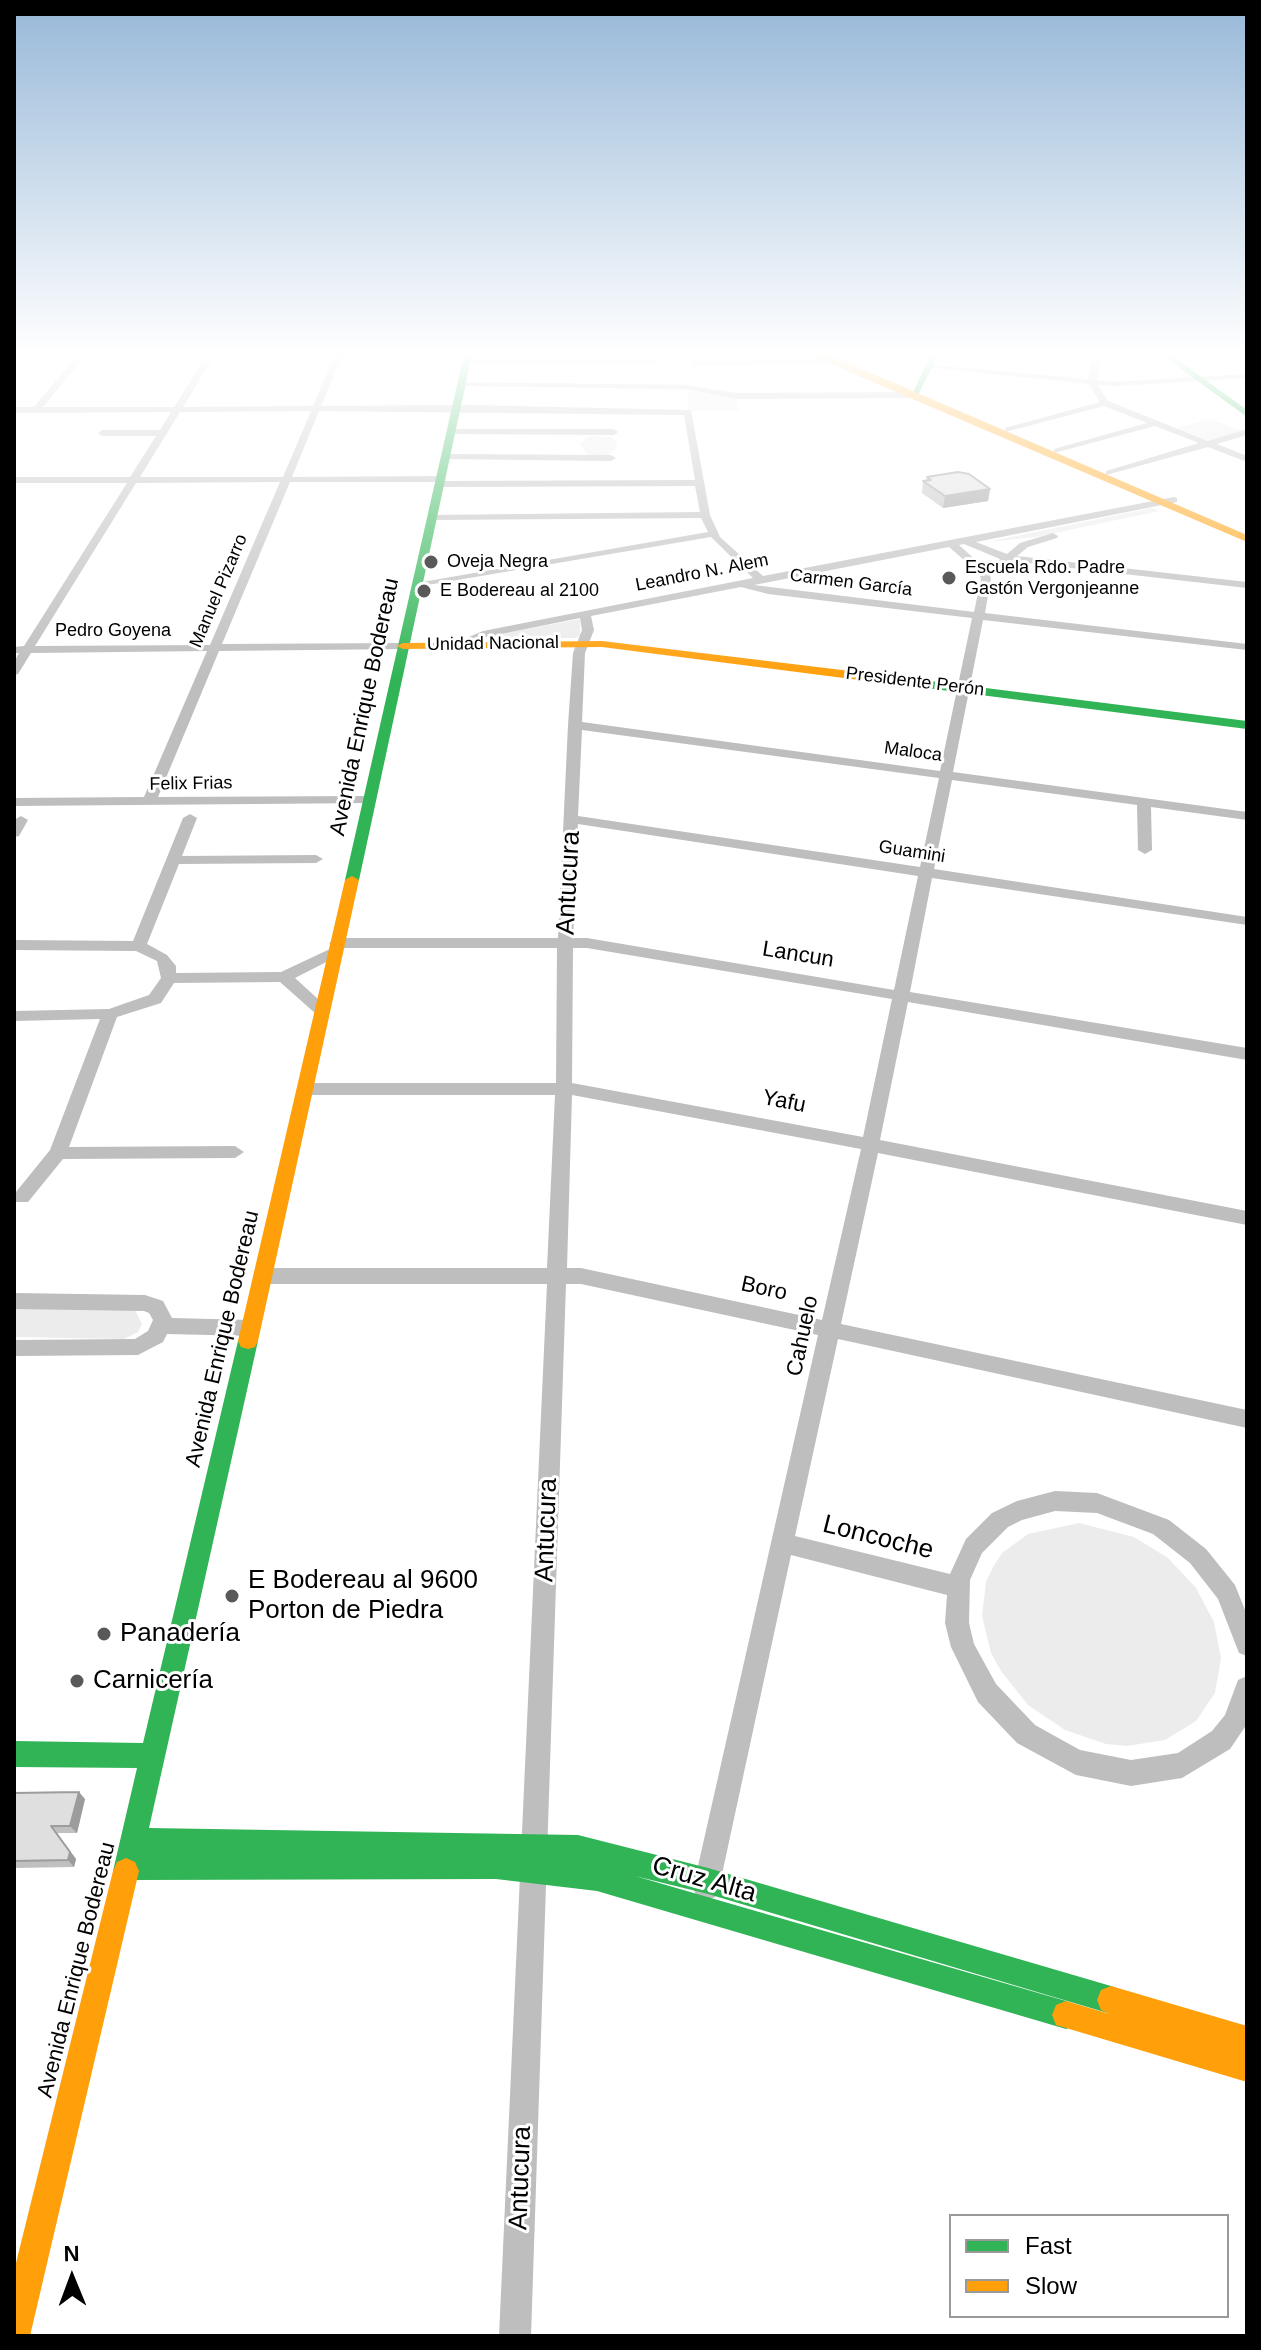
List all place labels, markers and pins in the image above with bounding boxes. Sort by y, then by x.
place label: Oveja Negra [447,551,548,573]
marker: Oveja Negra [422,553,440,571]
place label: Escuela Rdo. Padre Gastón Vergonjeanne [965,557,1139,600]
marker: Escuela Rdo. Padre Gastón Vergonjeanne [940,569,958,587]
place label: E Bodereau al 2100 [440,580,599,602]
marker: E Bodereau al 2100 [415,582,433,600]
place label: E Bodereau al 9600 Porton de Piedra [248,1565,478,1626]
marker: E Bodereau al 9600 Porton de Piedra [223,1587,241,1605]
place label: Panadería [120,1618,240,1650]
marker: Panadería [95,1625,113,1643]
place label: Carnicería [93,1665,213,1697]
marker: Carnicería [68,1672,86,1690]

